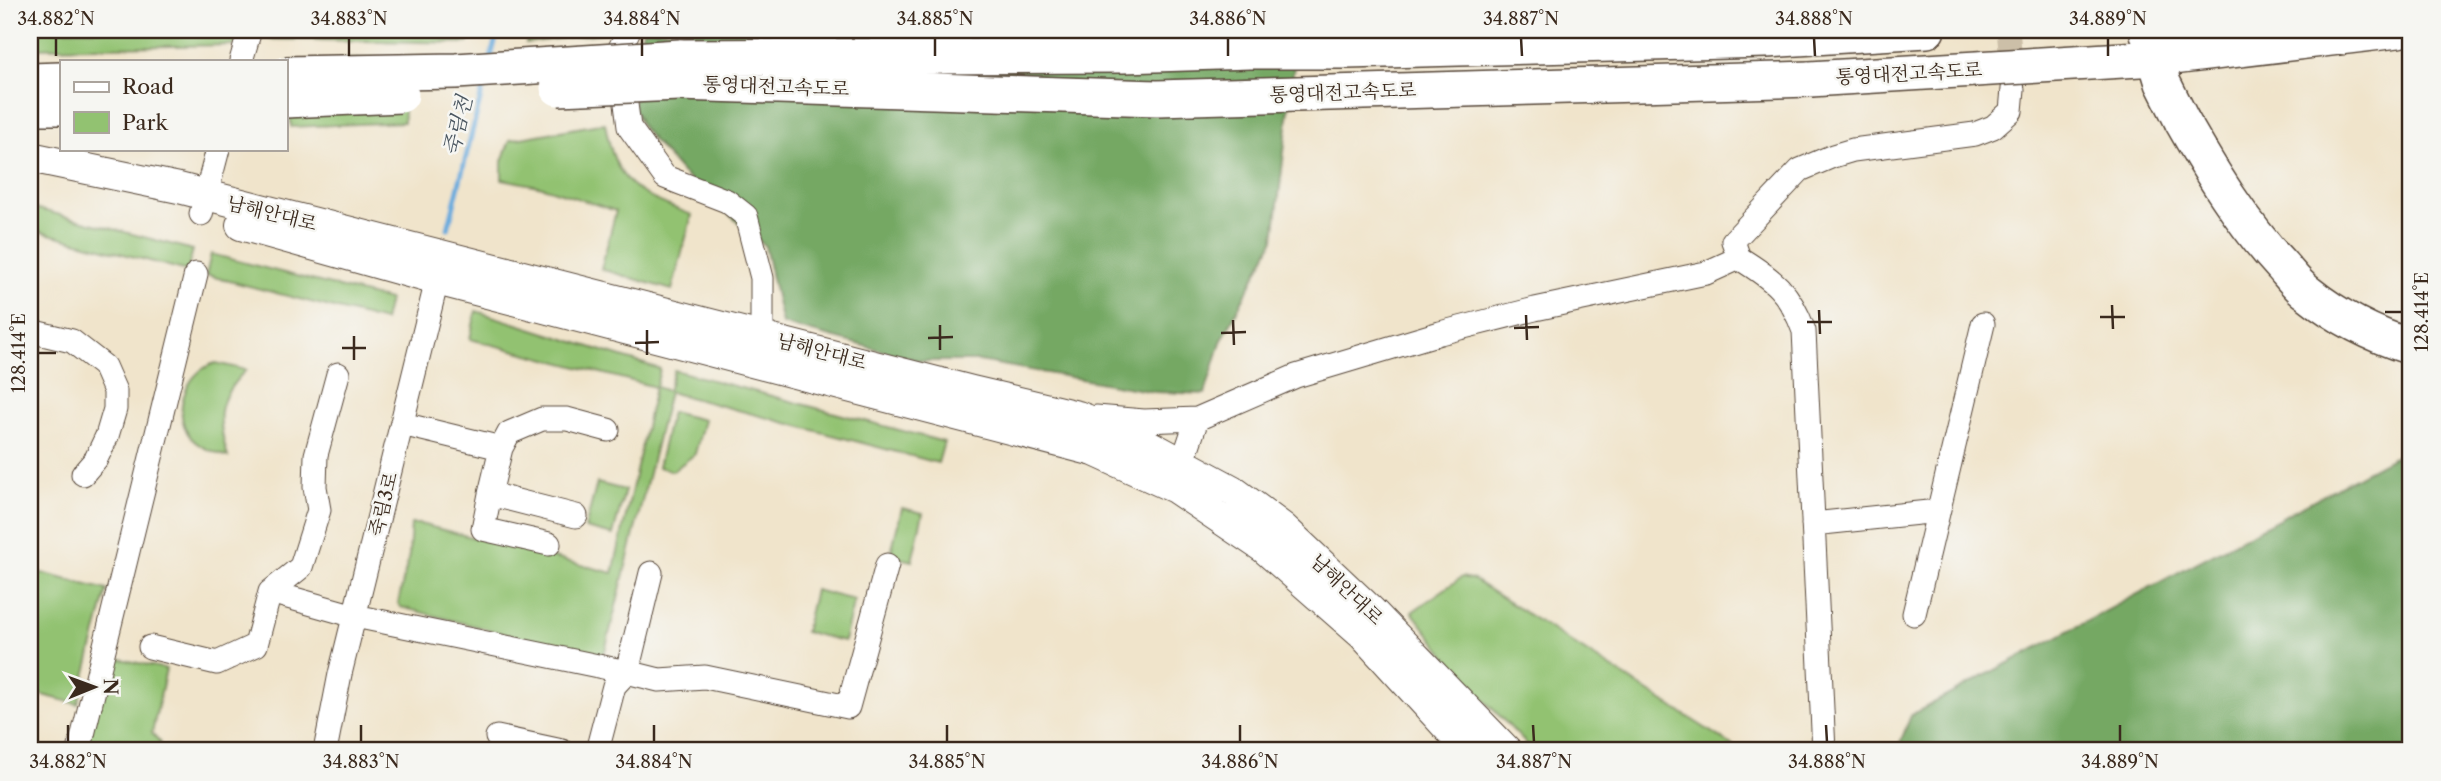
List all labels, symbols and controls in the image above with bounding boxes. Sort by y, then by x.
text: 34.882°N [17,8,95,30]
text: 34.883°N [310,8,388,30]
text: 34.884°N [603,8,681,30]
text: 34.885°N [897,8,974,30]
text: 34.886°N [1189,8,1267,30]
text: 34.887°N [1483,8,1559,30]
text: 34.888°N [1775,8,1853,30]
text: 34.889°N [2069,8,2147,30]
street label: 통영대전고속도로 [1835,58,1983,89]
legend [60,60,287,150]
street label: 통영대전고속도로 [702,72,850,101]
text: Road [122,74,174,99]
street label: 통영대전고속도로 [1269,78,1417,107]
water label: 죽림천 [438,92,477,158]
text: Park [122,110,168,135]
street label: 남해안대로 [225,191,319,236]
text: 128.414°E [2411,272,2433,352]
text: 128.414°E [8,313,30,393]
street label: 남해안대로 [775,328,869,374]
street label: 죽림3로 [364,470,403,539]
street label: 남해안대로 [1306,549,1388,630]
north arrow [60,652,130,722]
text: N [99,678,122,695]
text: 34.882°N [29,751,107,773]
text: 34.883°N [322,751,400,773]
text: 34.884°N [615,751,693,773]
text: 34.885°N [909,751,986,773]
text: 34.886°N [1201,751,1279,773]
text: 34.887°N [1496,751,1572,773]
text: 34.888°N [1788,751,1866,773]
text: 34.889°N [2081,751,2159,773]

